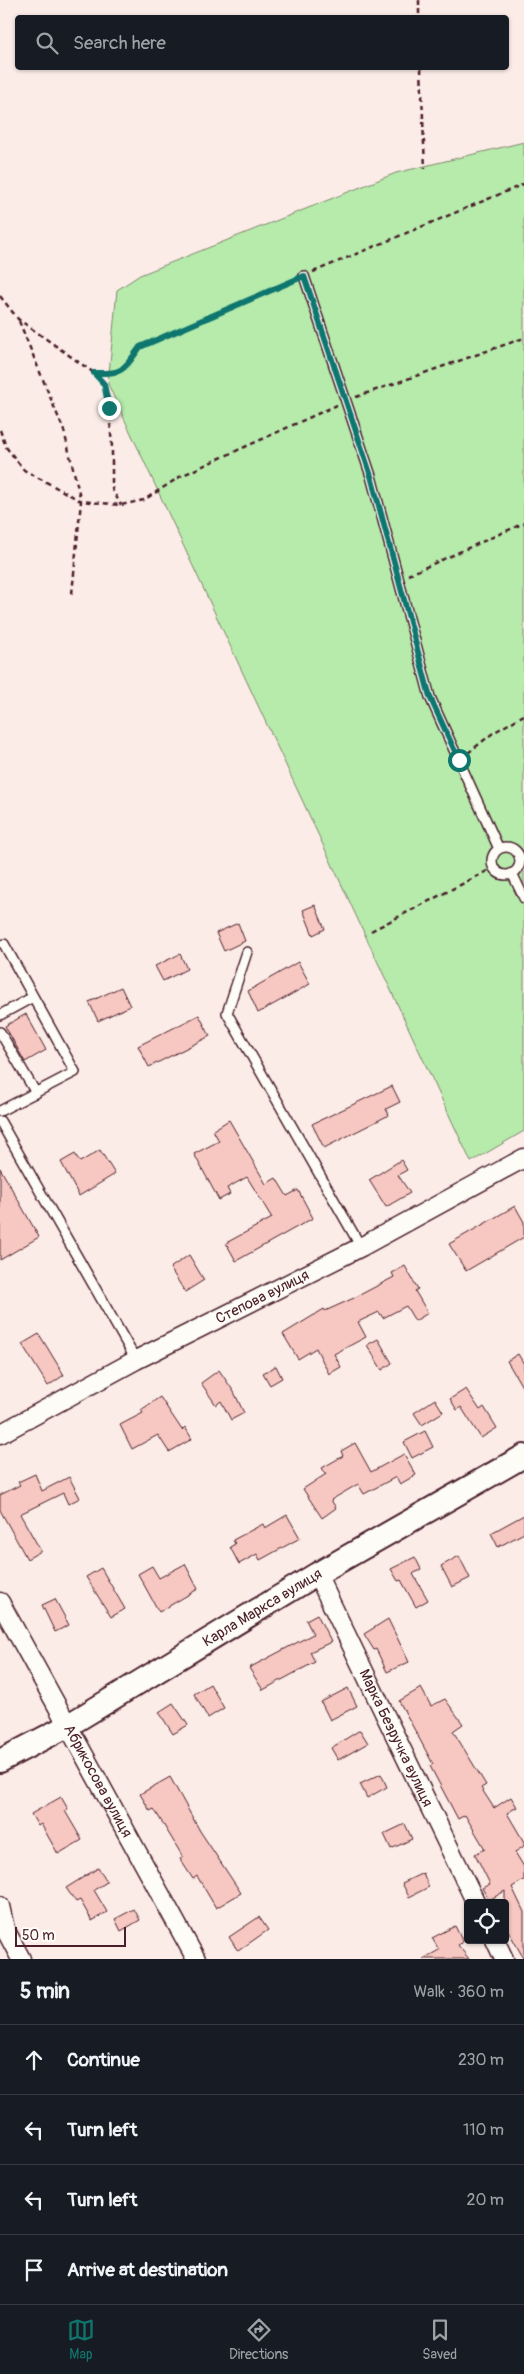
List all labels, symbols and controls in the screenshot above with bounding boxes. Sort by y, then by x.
search box [15,15,509,70]
icon: search [33,29,61,57]
text: Search here [73,31,166,55]
route end [98,397,121,420]
route start [448,749,471,772]
street label: Степова вулиця [212,1266,312,1329]
street label: Карла Маркса вулиця [199,1564,325,1651]
street label: Марка Безручка вулиця [354,1666,437,1810]
street label: Абрикосова вулиця [59,1721,136,1841]
map controls [464,1899,509,1944]
button: locate [464,1899,509,1944]
scale bar [15,1924,126,1947]
text: 50 m [22,1927,55,1944]
text: 5 min [20,1978,70,2005]
text: Walk · 360 m [413,1982,504,2002]
icon: ahead [20,2046,48,2074]
text: Continue [67,2048,140,2072]
text: 230 m [458,2050,504,2070]
icon: left [20,2116,48,2144]
text: Turn left [67,2118,137,2142]
text: 110 m [463,2120,504,2140]
icon: left [20,2186,48,2214]
text: Turn left [67,2188,137,2212]
text: 20 m [466,2190,504,2210]
icon: arrive [20,2256,48,2284]
text: Arrive at destination [67,2258,228,2282]
tab: Map [67,2316,95,2363]
tab: Directions [229,2316,288,2363]
tab: Saved [422,2316,457,2363]

